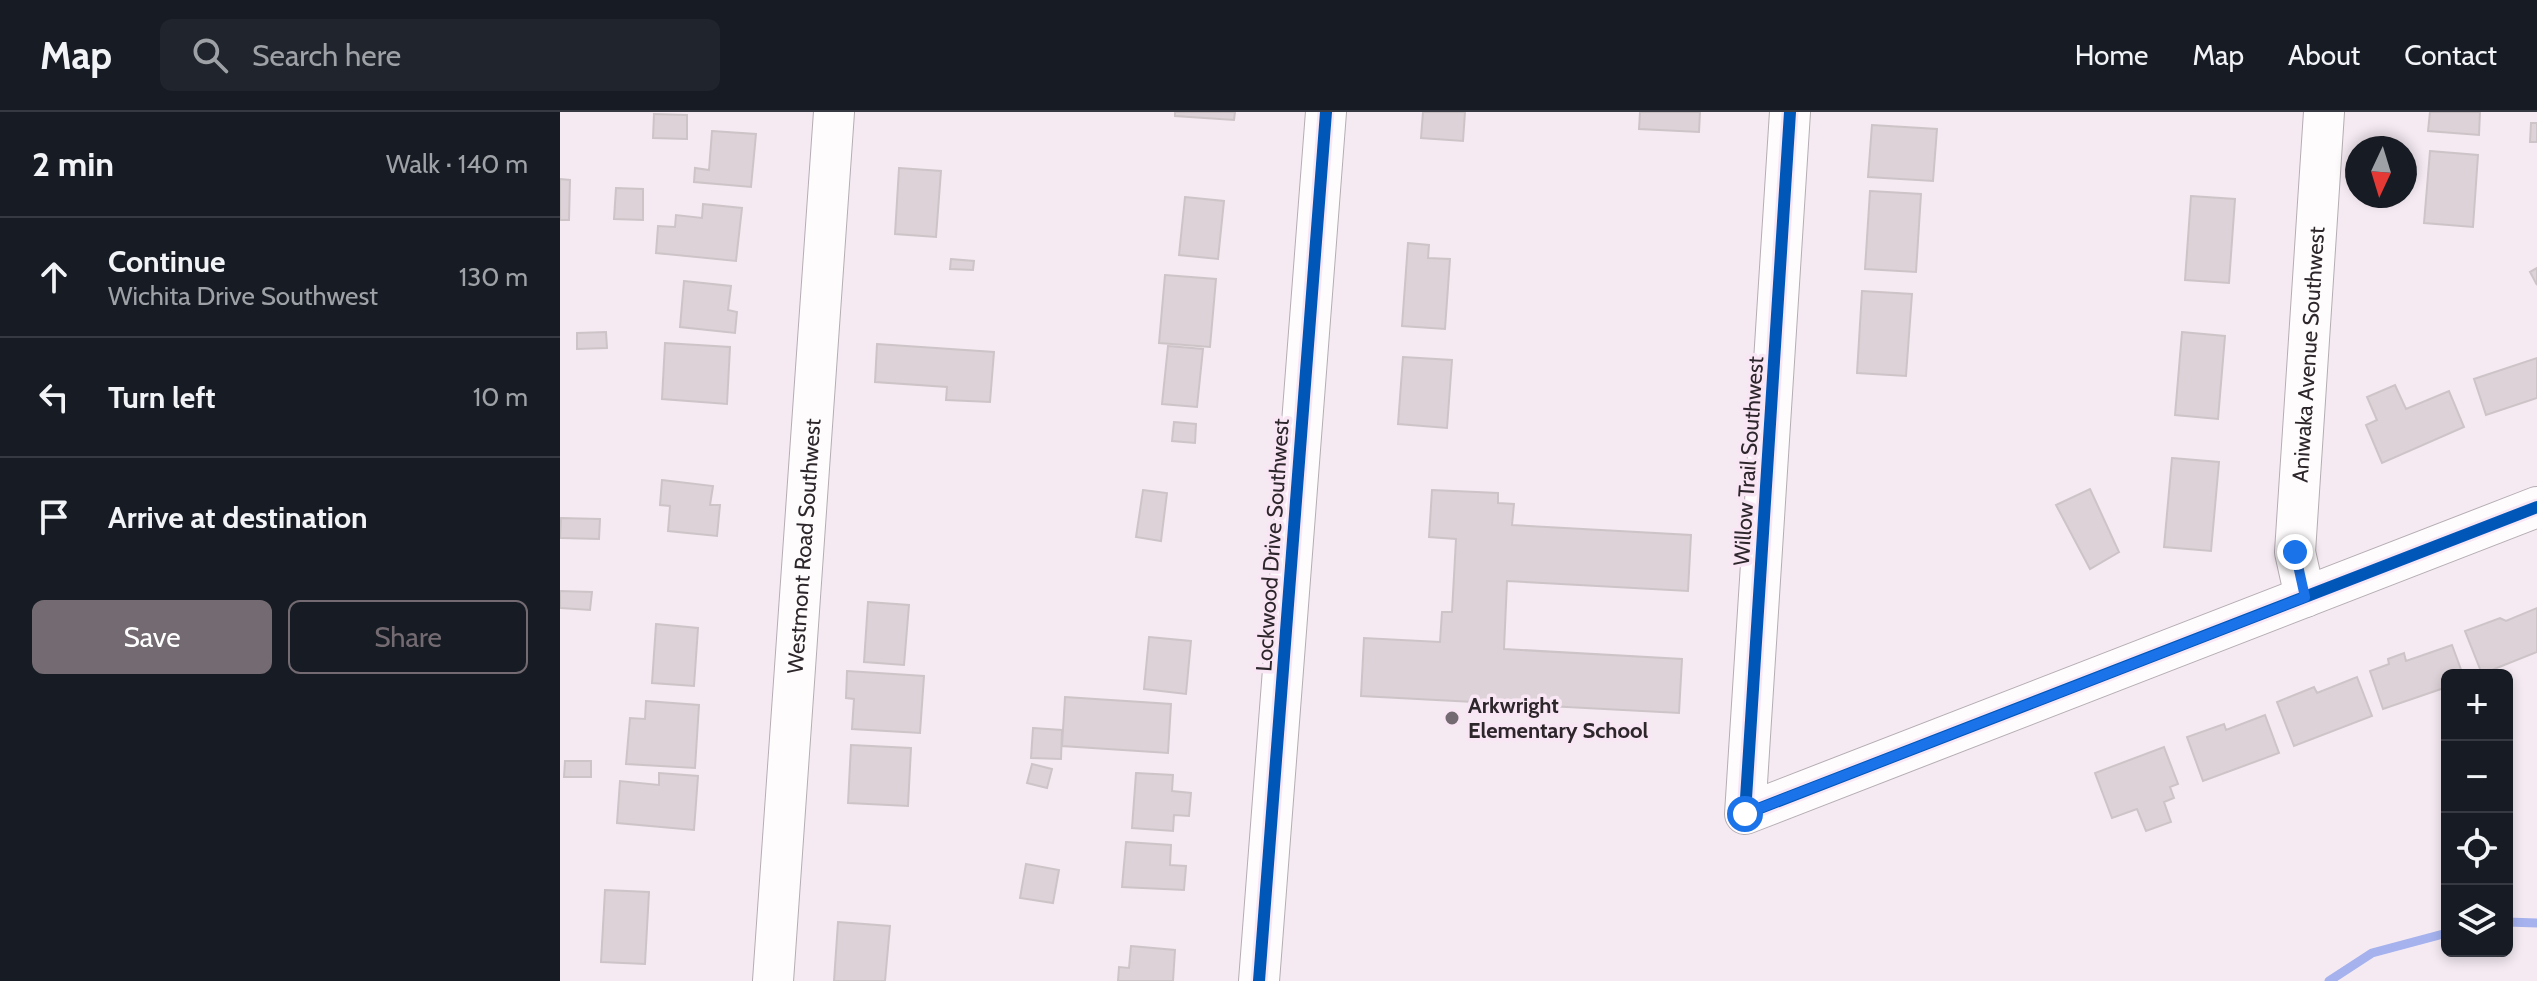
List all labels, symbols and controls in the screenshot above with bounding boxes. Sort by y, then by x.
search box [160,19,720,91]
text: Map [40,32,112,79]
icon: search [188,33,232,77]
text: Search here [252,37,401,74]
text: Home [2075,38,2148,72]
text: Map [2192,38,2244,72]
text: About [2288,38,2360,72]
text: Contact [2404,38,2497,72]
north arrow [2345,136,2417,208]
text: 2 min [32,143,114,185]
text: Walk · 140 m [386,148,528,180]
street label: Aniwaka Avenue Southwest [2287,225,2330,483]
text: Continue [108,243,225,280]
icon: ahead [32,255,76,299]
text: 130 m [459,261,528,293]
text: Wichita Drive Southwest [108,280,378,312]
street label: Willow Trail Southwest [1728,355,1769,567]
icon: left [32,375,76,419]
text: Turn left [108,379,216,416]
text: 10 m [473,381,528,413]
street label: Westmont Road Southwest [782,417,826,675]
street label: Lockwood Drive Southwest [1250,417,1295,672]
icon: arrive [32,495,76,539]
text: Arrive at destination [108,499,368,536]
route end [2277,534,2313,570]
button: Save [32,600,272,674]
button: Share [288,600,528,674]
map controls [2441,669,2513,957]
button: + [2441,669,2513,741]
place label: Arkwright Elementary School [1468,692,1648,744]
marker: Arkwright Elementary School [1443,709,1461,727]
button: − [2441,741,2513,813]
route start [1727,796,1763,832]
button: locate [2441,813,2513,885]
button: layers [2441,885,2513,957]

